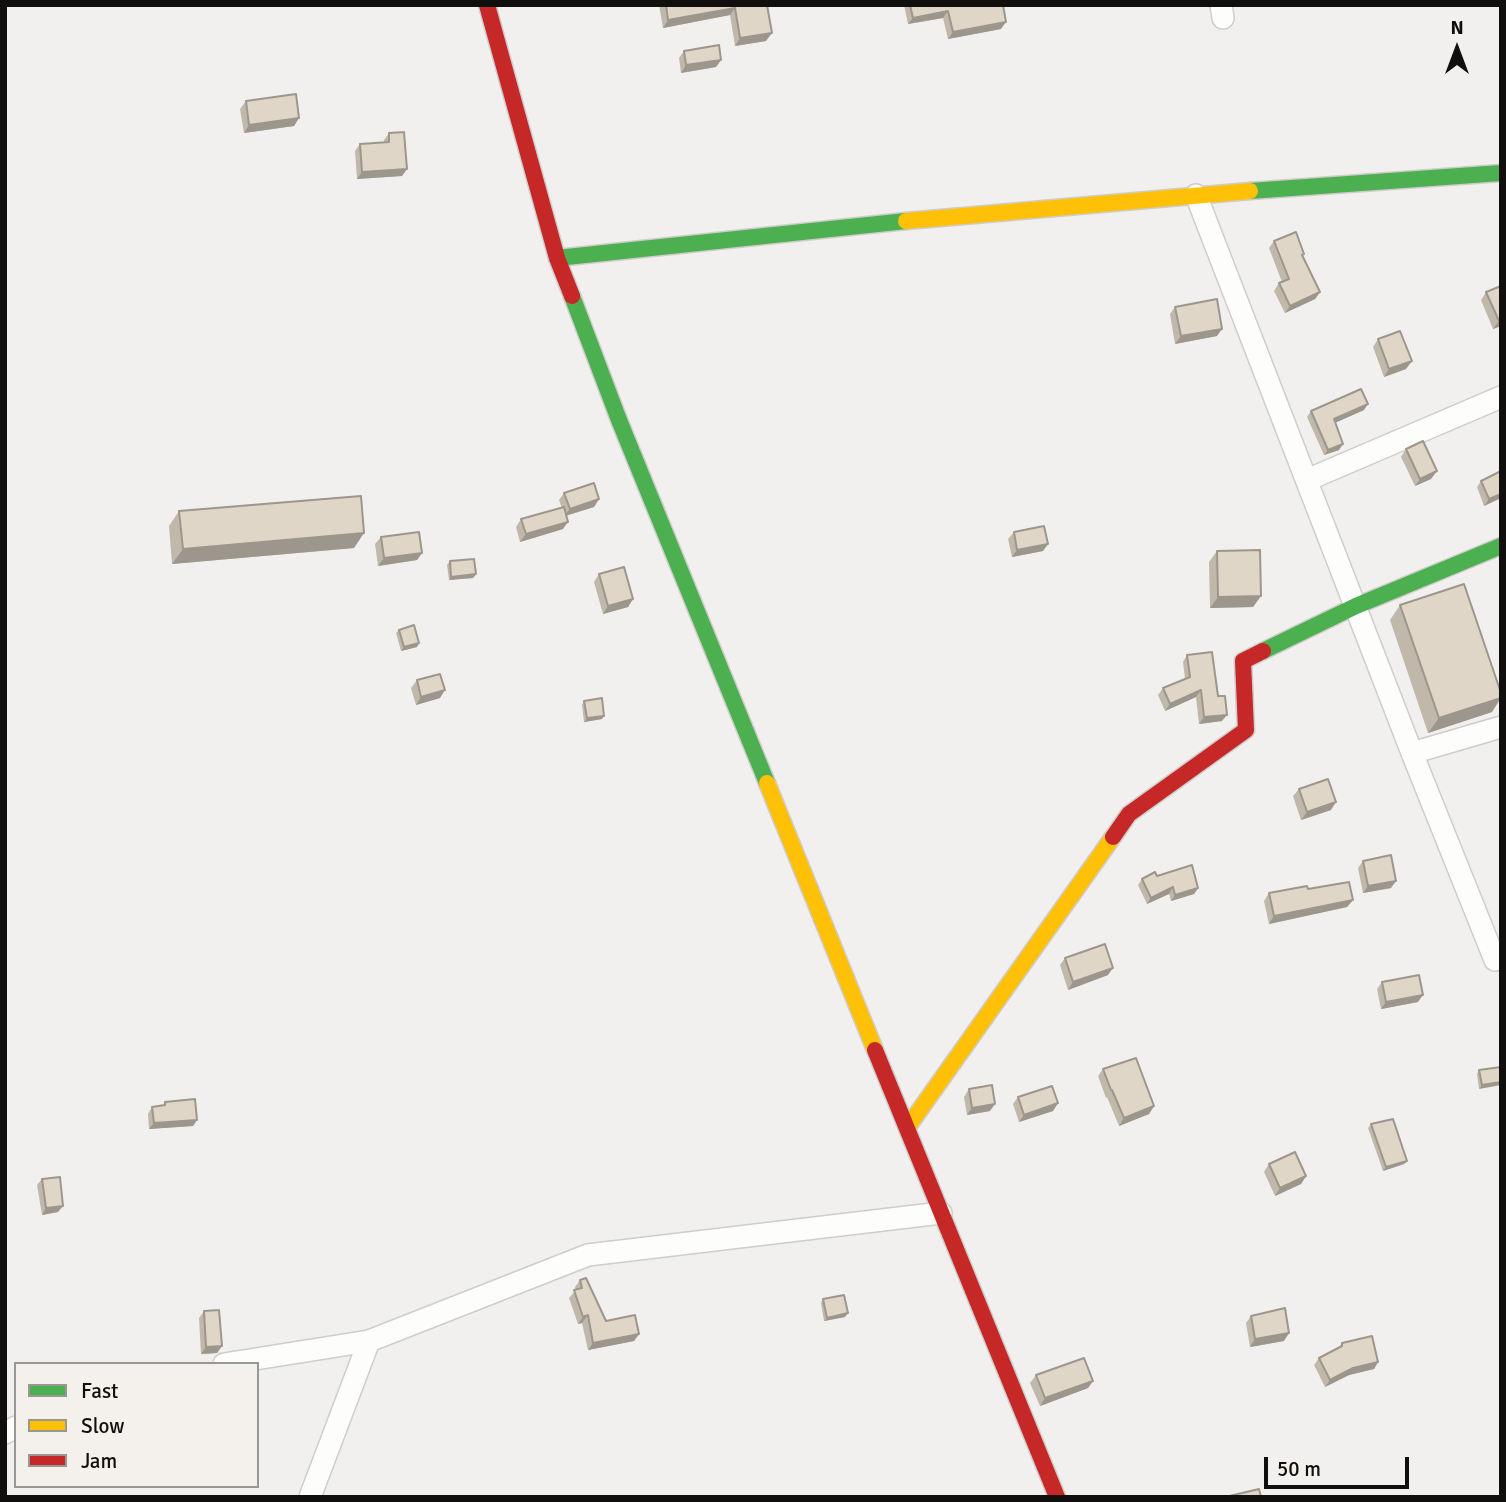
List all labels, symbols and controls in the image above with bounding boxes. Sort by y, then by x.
north arrow [1422,14,1492,84]
text: N [1450,16,1464,40]
legend [14,1362,259,1488]
text: Fast [81,1378,118,1404]
text: Slow [81,1413,125,1439]
scale bar [1268,1442,1413,1486]
text: Jam [81,1448,117,1474]
text: 50 m [1277,1456,1321,1482]

